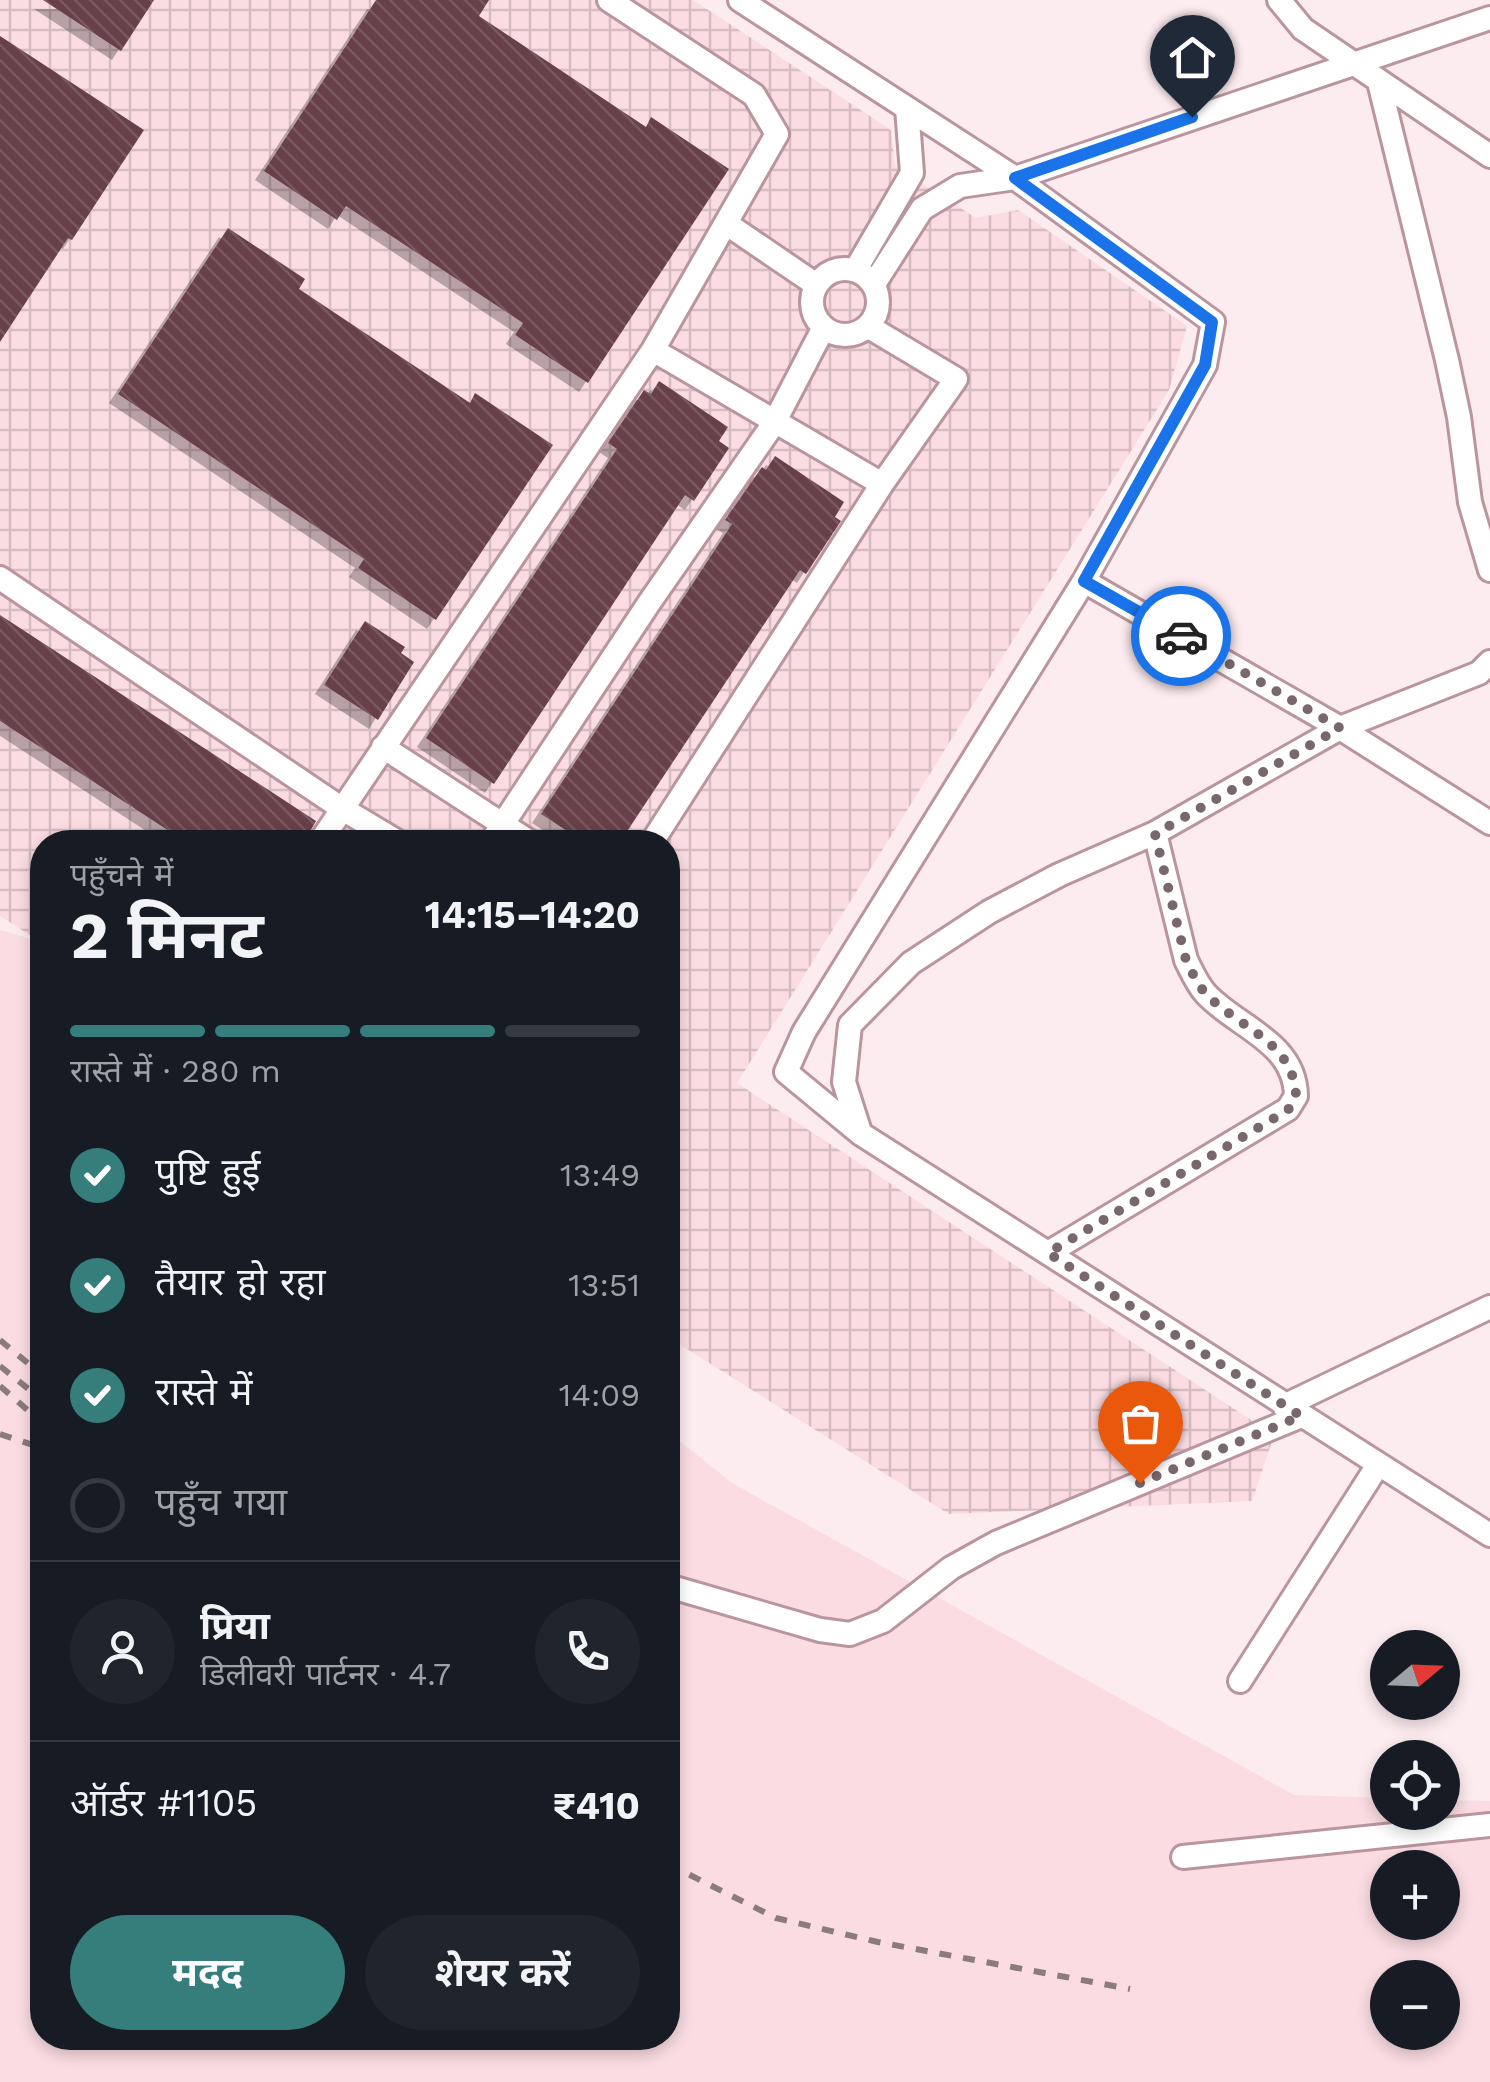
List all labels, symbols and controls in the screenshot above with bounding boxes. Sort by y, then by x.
pin [1150,15,1235,118]
icon: home [1165,30,1220,85]
courier [1131,586,1231,686]
icon: car [1154,609,1209,664]
text: पहुँचने में [70,856,173,894]
text: 14:15–14:20 [425,893,640,937]
text: 2 मिनट [70,898,264,974]
text: रास्ते में · 280 m [70,1052,281,1090]
icon: check [70,1148,125,1203]
text: पुष्टि हुई [155,1150,260,1194]
text: 13:49 [560,1156,640,1194]
icon: check [70,1258,125,1313]
text: तैयार हो रहा [155,1260,326,1304]
text: 13:51 [568,1266,640,1304]
icon: check [70,1368,125,1423]
text: रास्ते में [155,1370,253,1414]
text: 14:09 [559,1376,640,1414]
pin [1098,1381,1183,1484]
icon: bag [1113,1396,1168,1451]
text: पहुँच गया [155,1480,287,1524]
button: person [70,1599,175,1704]
button: phone [535,1599,640,1704]
text: प्रिया [200,1604,270,1648]
north arrow [1370,1630,1460,1720]
map controls [1370,1630,1460,2050]
text: डिलीवरी पार्टनर · 4.7 [200,1655,451,1693]
button: locate [1370,1740,1460,1830]
text: ऑर्डर #1105 [70,1781,257,1825]
text: ₹410 [553,1784,640,1828]
button: + [1370,1850,1460,1940]
button: मदद [70,1915,345,2030]
button: शेयर करें [365,1915,640,2030]
button: − [1370,1960,1460,2050]

